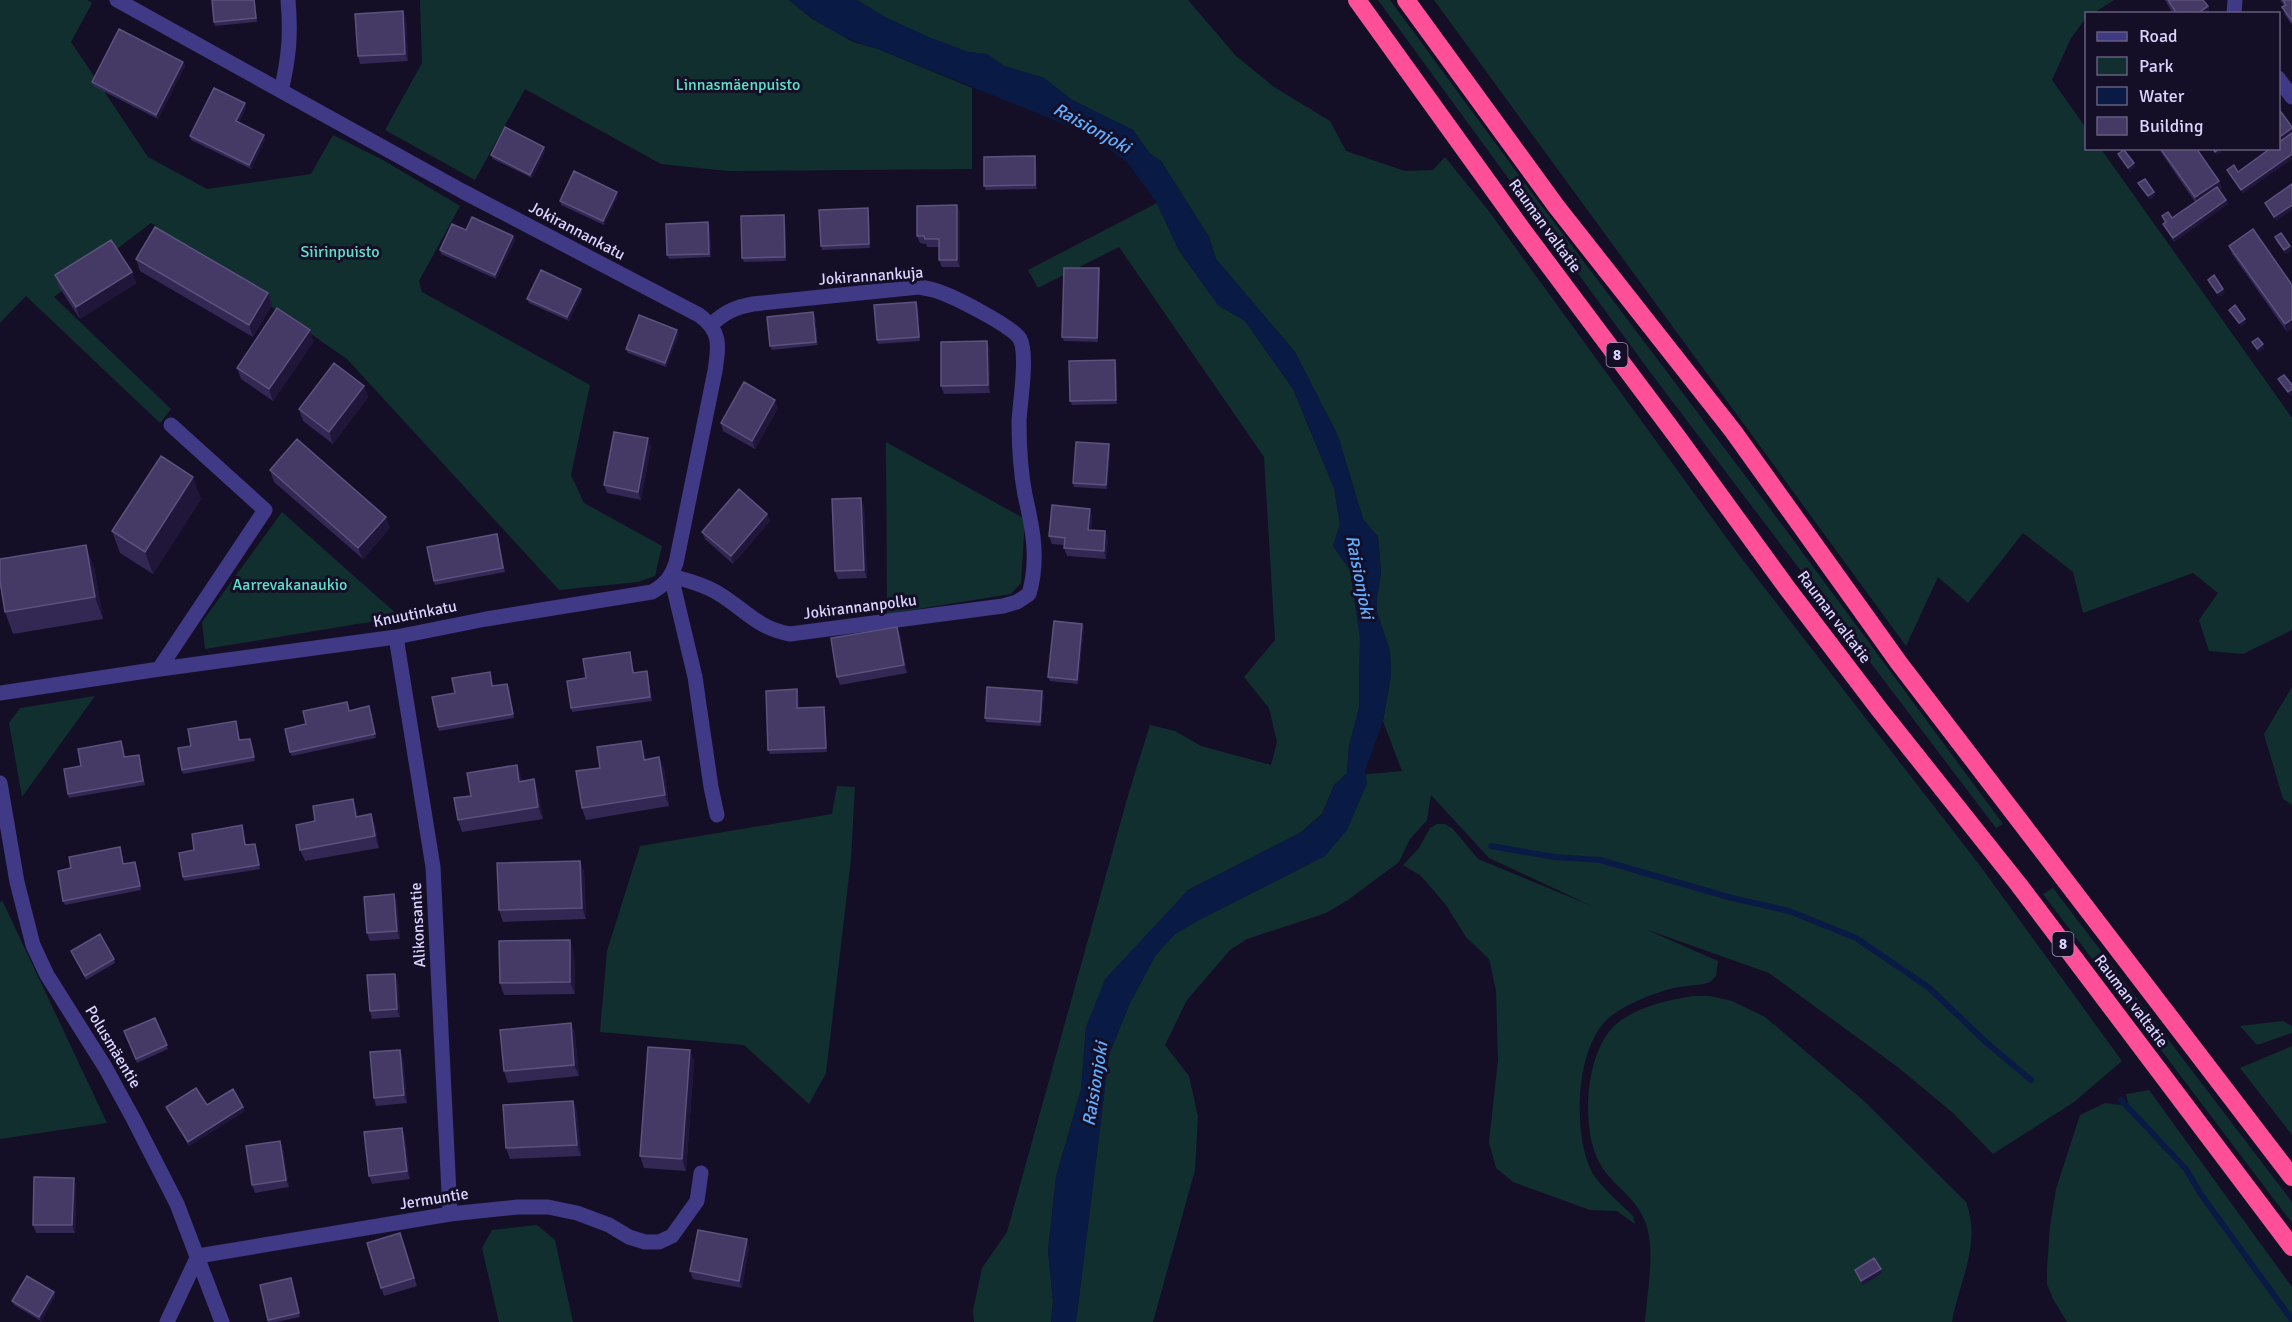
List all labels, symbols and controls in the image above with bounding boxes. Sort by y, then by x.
legend [2085,12,2280,150]
text: Road [2139,25,2178,47]
text: Park [2139,55,2174,77]
park label: Linnasmäenpuisto [676,75,800,95]
text: Water [2139,85,2185,107]
water label: Raisionjoki [1050,98,1136,159]
text: Building [2139,115,2203,137]
street label: Rauman valtatie [1504,175,1586,277]
street label: Jokirannankatu [525,197,629,265]
park label: Siirinpuisto [300,242,380,262]
street label: Jokirannankuja [818,262,924,290]
road number: 8 [1606,343,1628,367]
water label: Raisionjoki [1341,533,1379,623]
street label: Rauman valtatie [1793,567,1875,667]
park label: Aarrevakanaukio [233,575,347,595]
street label: Jokirannanpolku [802,590,918,624]
street label: Knuutinkatu [371,596,459,632]
street label: Alikonsantie [406,882,430,968]
road number: 8 [2052,932,2074,956]
street label: Rauman valtatie [2090,951,2172,1051]
street label: Polusmäentie [81,1002,145,1092]
water label: Raisionjoki [1077,1038,1113,1128]
street label: Jermuntie [398,1184,470,1214]

